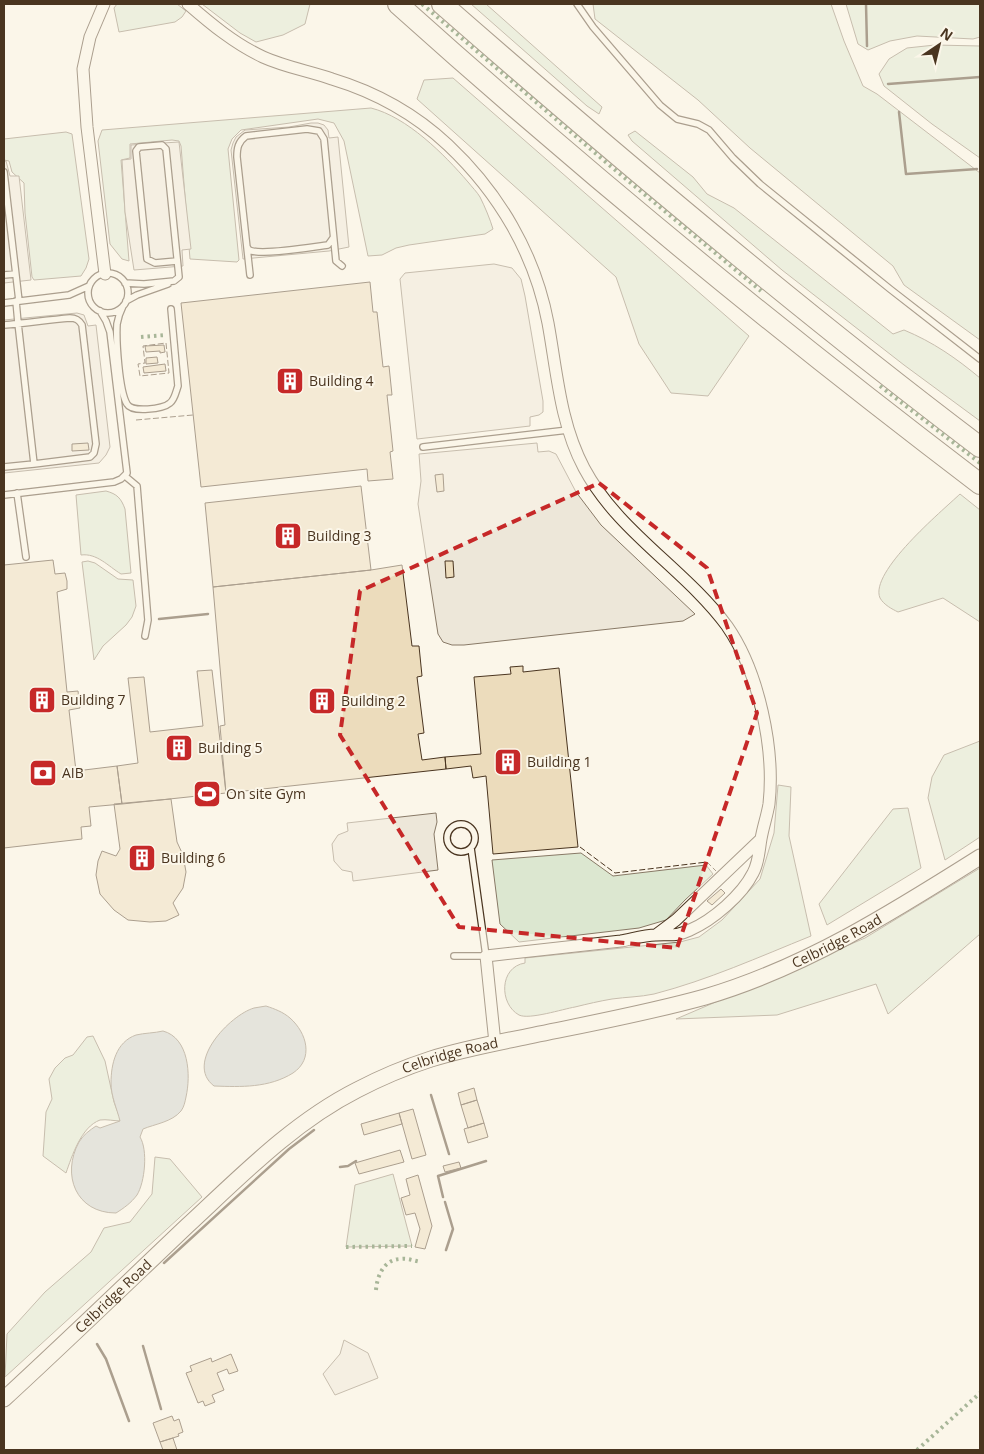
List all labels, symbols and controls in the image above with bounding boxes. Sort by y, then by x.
north arrow [914,20,964,70]
text: N [937,23,957,45]
building icon: Building 4 [275,366,305,396]
place label: Building 4 [309,371,374,390]
building icon: Building 3 [273,521,303,551]
place label: Building 3 [307,526,372,545]
building icon: Building 7 [27,685,57,715]
building icon: Building 2 [307,686,337,716]
place label: Building 7 [61,690,126,709]
place label: Building 2 [341,691,406,710]
building icon: Building 5 [164,733,194,763]
place label: Building 5 [198,738,263,757]
building icon: Building 1 [493,747,523,777]
place label: Building 1 [527,752,592,771]
bank icon: AIB [28,758,58,788]
place label: AIB [62,763,84,782]
sports icon: On site Gym [192,779,222,809]
place label: On site Gym [226,784,306,803]
building icon: Building 6 [127,843,157,873]
place label: Building 6 [161,848,226,867]
street label: Celbridge Road [788,909,885,972]
street label: Celbridge Road [399,1033,500,1078]
street label: Celbridge Road [70,1255,155,1337]

